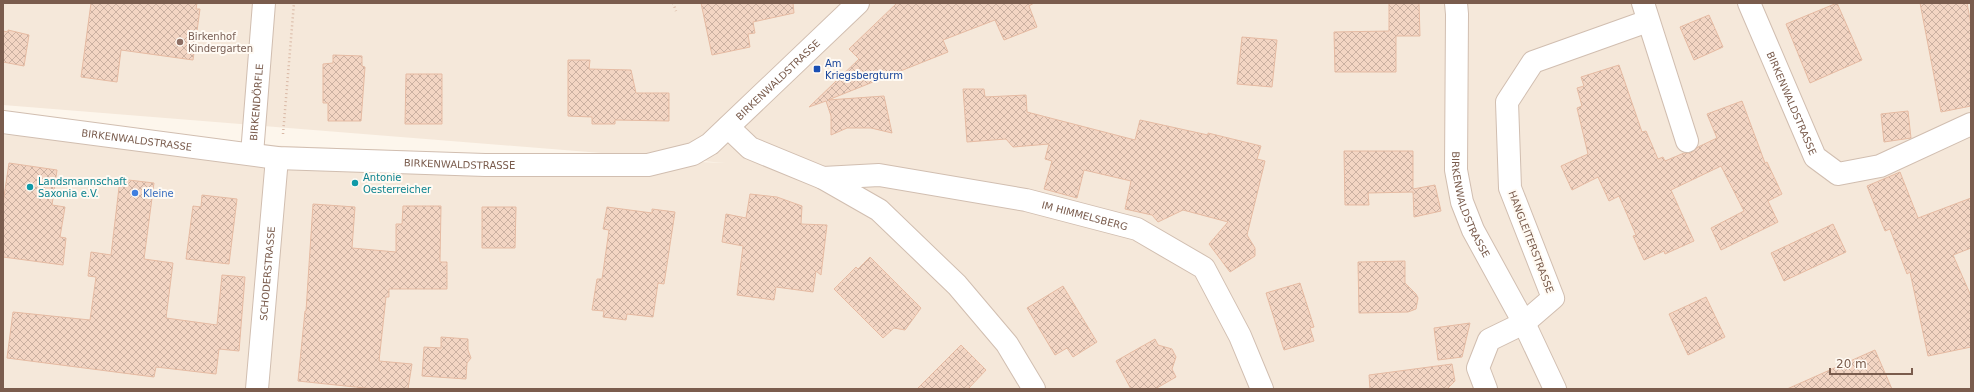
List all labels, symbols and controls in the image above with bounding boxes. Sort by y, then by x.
place label: Birkenhof Kindergarten [188,31,253,54]
marker: Birkenhof Kindergarten [175,37,185,47]
street label: BIRKENWALDSTRASSE [734,37,822,122]
street label: BIRKENWALDSTRASSE [1765,50,1819,157]
place label: Am Kriegsbergturm [825,58,903,81]
street label: BIRKENDÖRFLE [248,63,265,141]
marker: Am Kriegsbergturm [812,64,822,74]
street label: BIRKENWALDSTRASSE [81,127,193,152]
street label: BIRKENWALDSTRASSE [1450,151,1492,259]
street label: BIRKENWALDSTRASSE [404,157,515,171]
place label: Antonie Oesterreicher [363,172,432,195]
place label: Landsmannschaft Saxonia e.V. [38,176,127,199]
marker: Antonie Oesterreicher [350,178,360,188]
marker: Landsmannschaft Saxonia e.V. [25,182,35,192]
marker: Kleine [130,188,140,198]
place label: Kleine [143,188,174,199]
street label: HANGLEITERSTRASSE [1506,189,1556,295]
street label: IM HIMMELSBERG [1041,199,1129,232]
street label: SCHODERSTRASSE [257,226,277,321]
scale bar [1830,350,1912,376]
text: 20 m [1836,357,1867,371]

